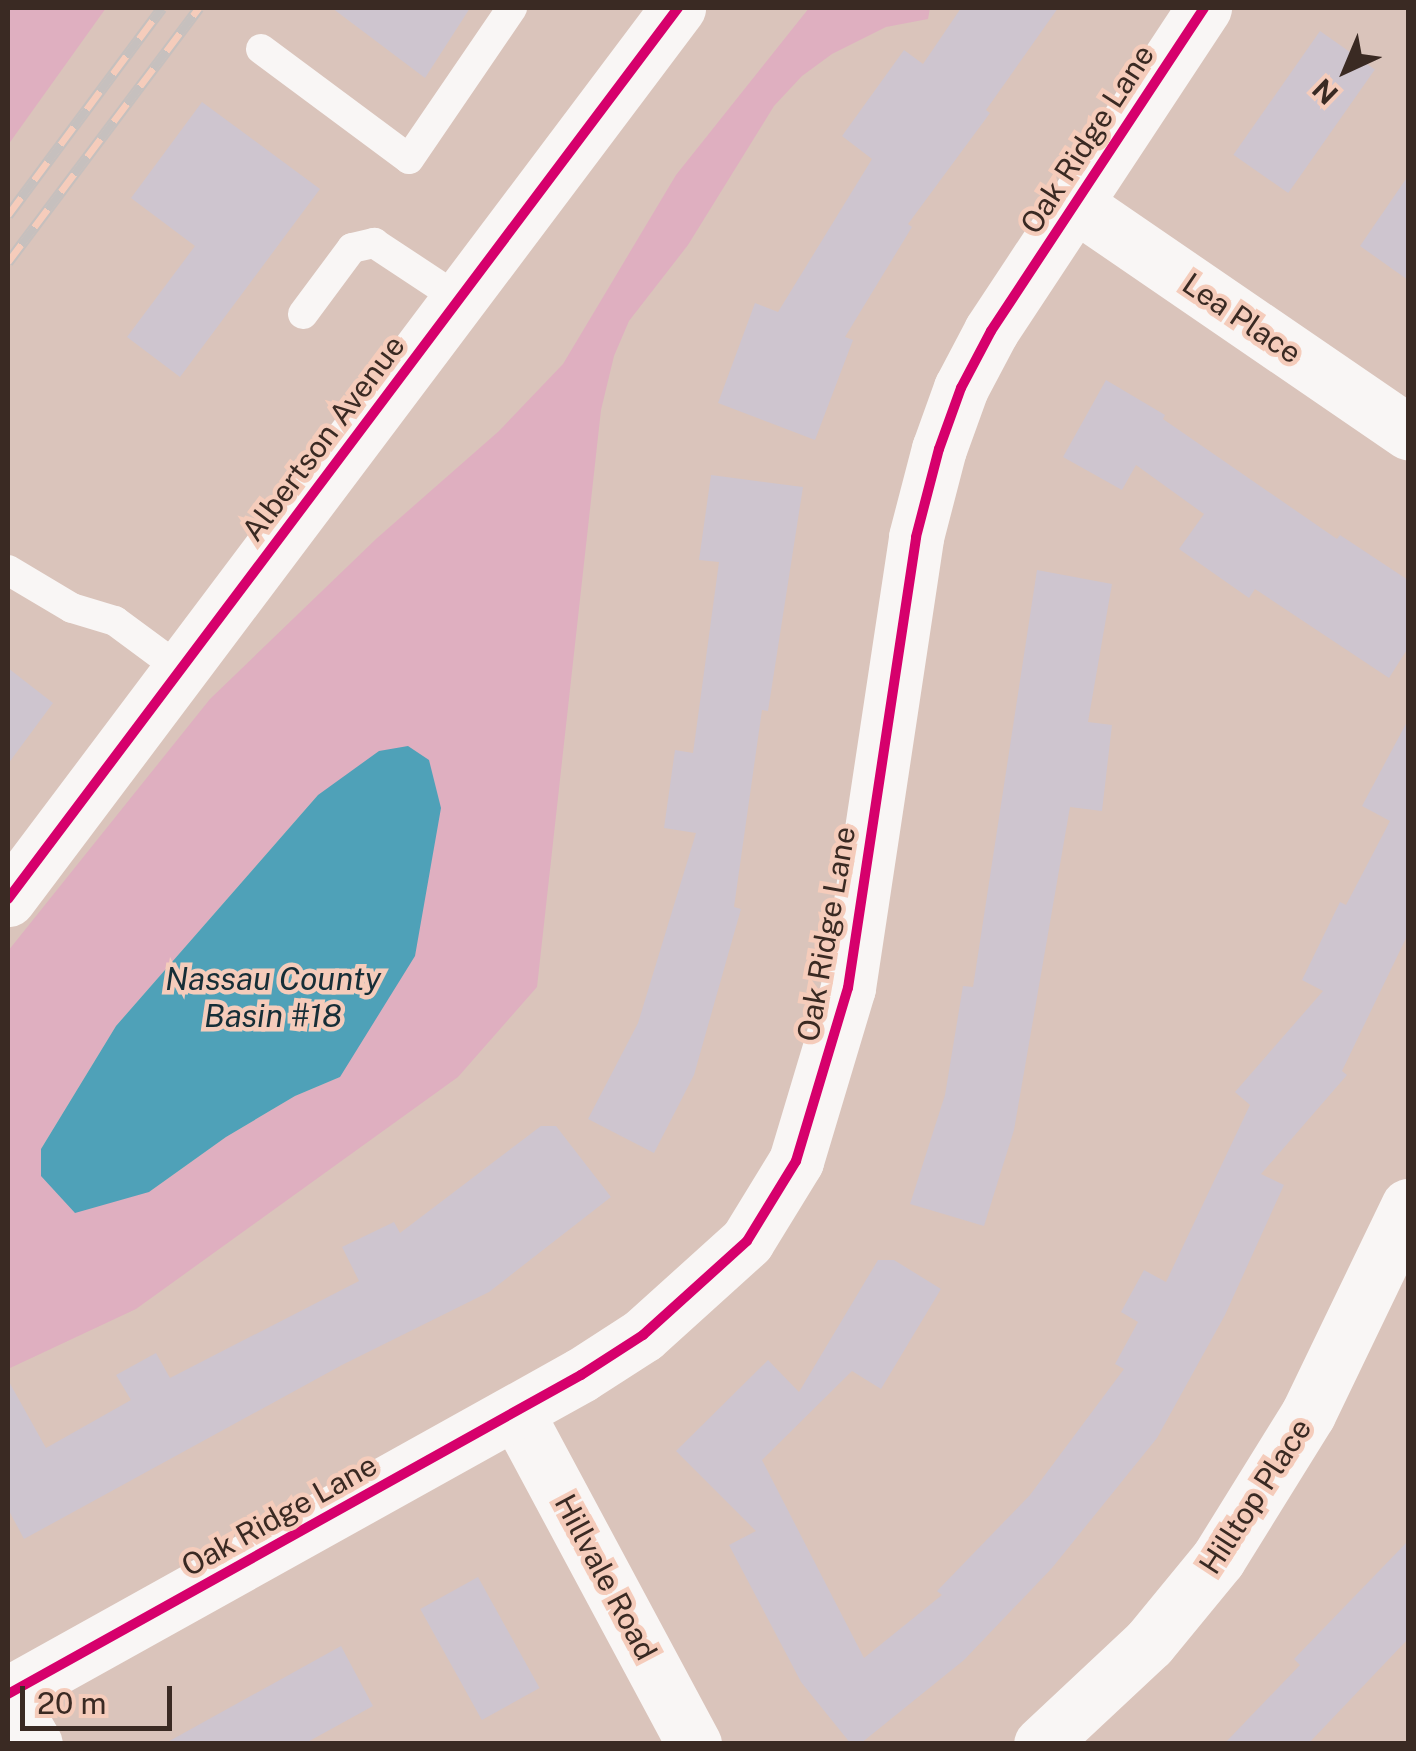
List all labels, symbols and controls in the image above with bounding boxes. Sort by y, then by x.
north arrow [1296,20,1396,120]
street label: Oak Ridge Lane [1013,38,1161,240]
text: N [1305,72,1344,111]
street label: Lea Place [1176,265,1308,371]
street label: Albertson Avenue [234,328,412,548]
street label: Oak Ridge Lane [789,824,863,1044]
water label: Nassau County Basin #18 [165,961,381,1036]
street label: Hilltop Place [1191,1411,1319,1581]
street label: Oak Ridge Lane [175,1446,383,1584]
street label: Hillvale Road [547,1488,665,1666]
scale bar [25,1666,178,1728]
text: 20 m [37,1685,106,1721]

